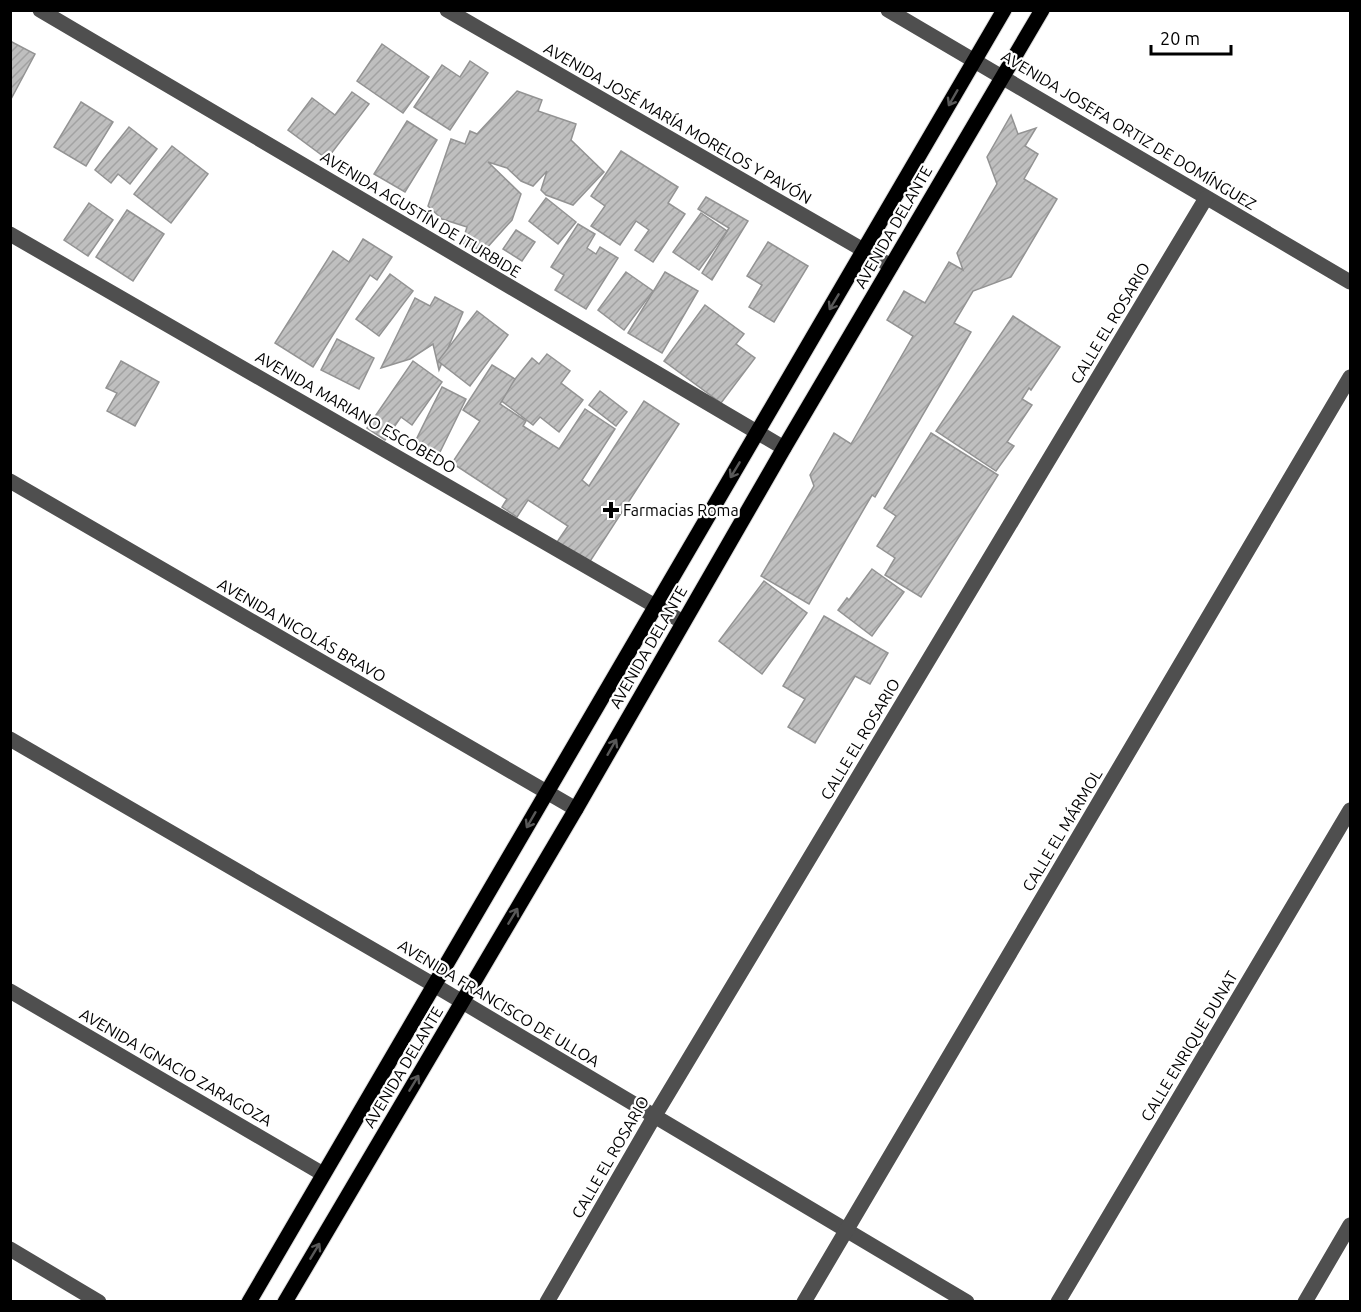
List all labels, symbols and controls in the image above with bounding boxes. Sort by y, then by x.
scale bar [1151,18,1230,56]
text: 20 m [1160,28,1200,48]
street label: AVENIDA JOSÉ MARÍA MORELOS Y PAVÓN [541,37,816,207]
street label: AVENIDA JOSEFA ORTIZ DE DOMÍNGUEZ [998,45,1261,213]
one-way arrow [947,89,959,106]
street label: AVENIDA AGUSTÍN DE ITURBIDE [318,145,525,281]
street label: AVENIDA DELANTE [851,163,935,291]
street label: CALLE EL ROSARIO [1067,259,1153,387]
one-way arrow [828,293,840,310]
street label: AVENIDA MARIANO ESCOBEDO [253,347,459,477]
one-way arrow [729,461,741,478]
place label: Farmacias Roma [623,501,739,519]
marker: Farmacias Roma [604,503,618,517]
street label: AVENIDA NICOLÁS BRAVO [215,573,390,686]
street label: AVENIDA DELANTE [606,583,690,711]
street label: CALLE EL ROSARIO [817,675,903,803]
one-way arrow [606,739,618,756]
street label: CALLE EL MÁRMOL [1017,765,1106,894]
one-way arrow [525,811,537,828]
one-way arrow [508,907,520,924]
street label: AVENIDA FRANCISCO DE ULLOA [395,936,603,1071]
street label: CALLE ENRIQUE DUNAT [1137,968,1241,1124]
street label: AVENIDA DELANTE [360,1003,446,1131]
street label: AVENIDA IGNACIO ZARAGOZA [77,1004,276,1130]
one-way arrow [409,1075,421,1092]
street label: CALLE EL ROSARIO [568,1093,652,1221]
one-way arrow [309,1243,321,1260]

